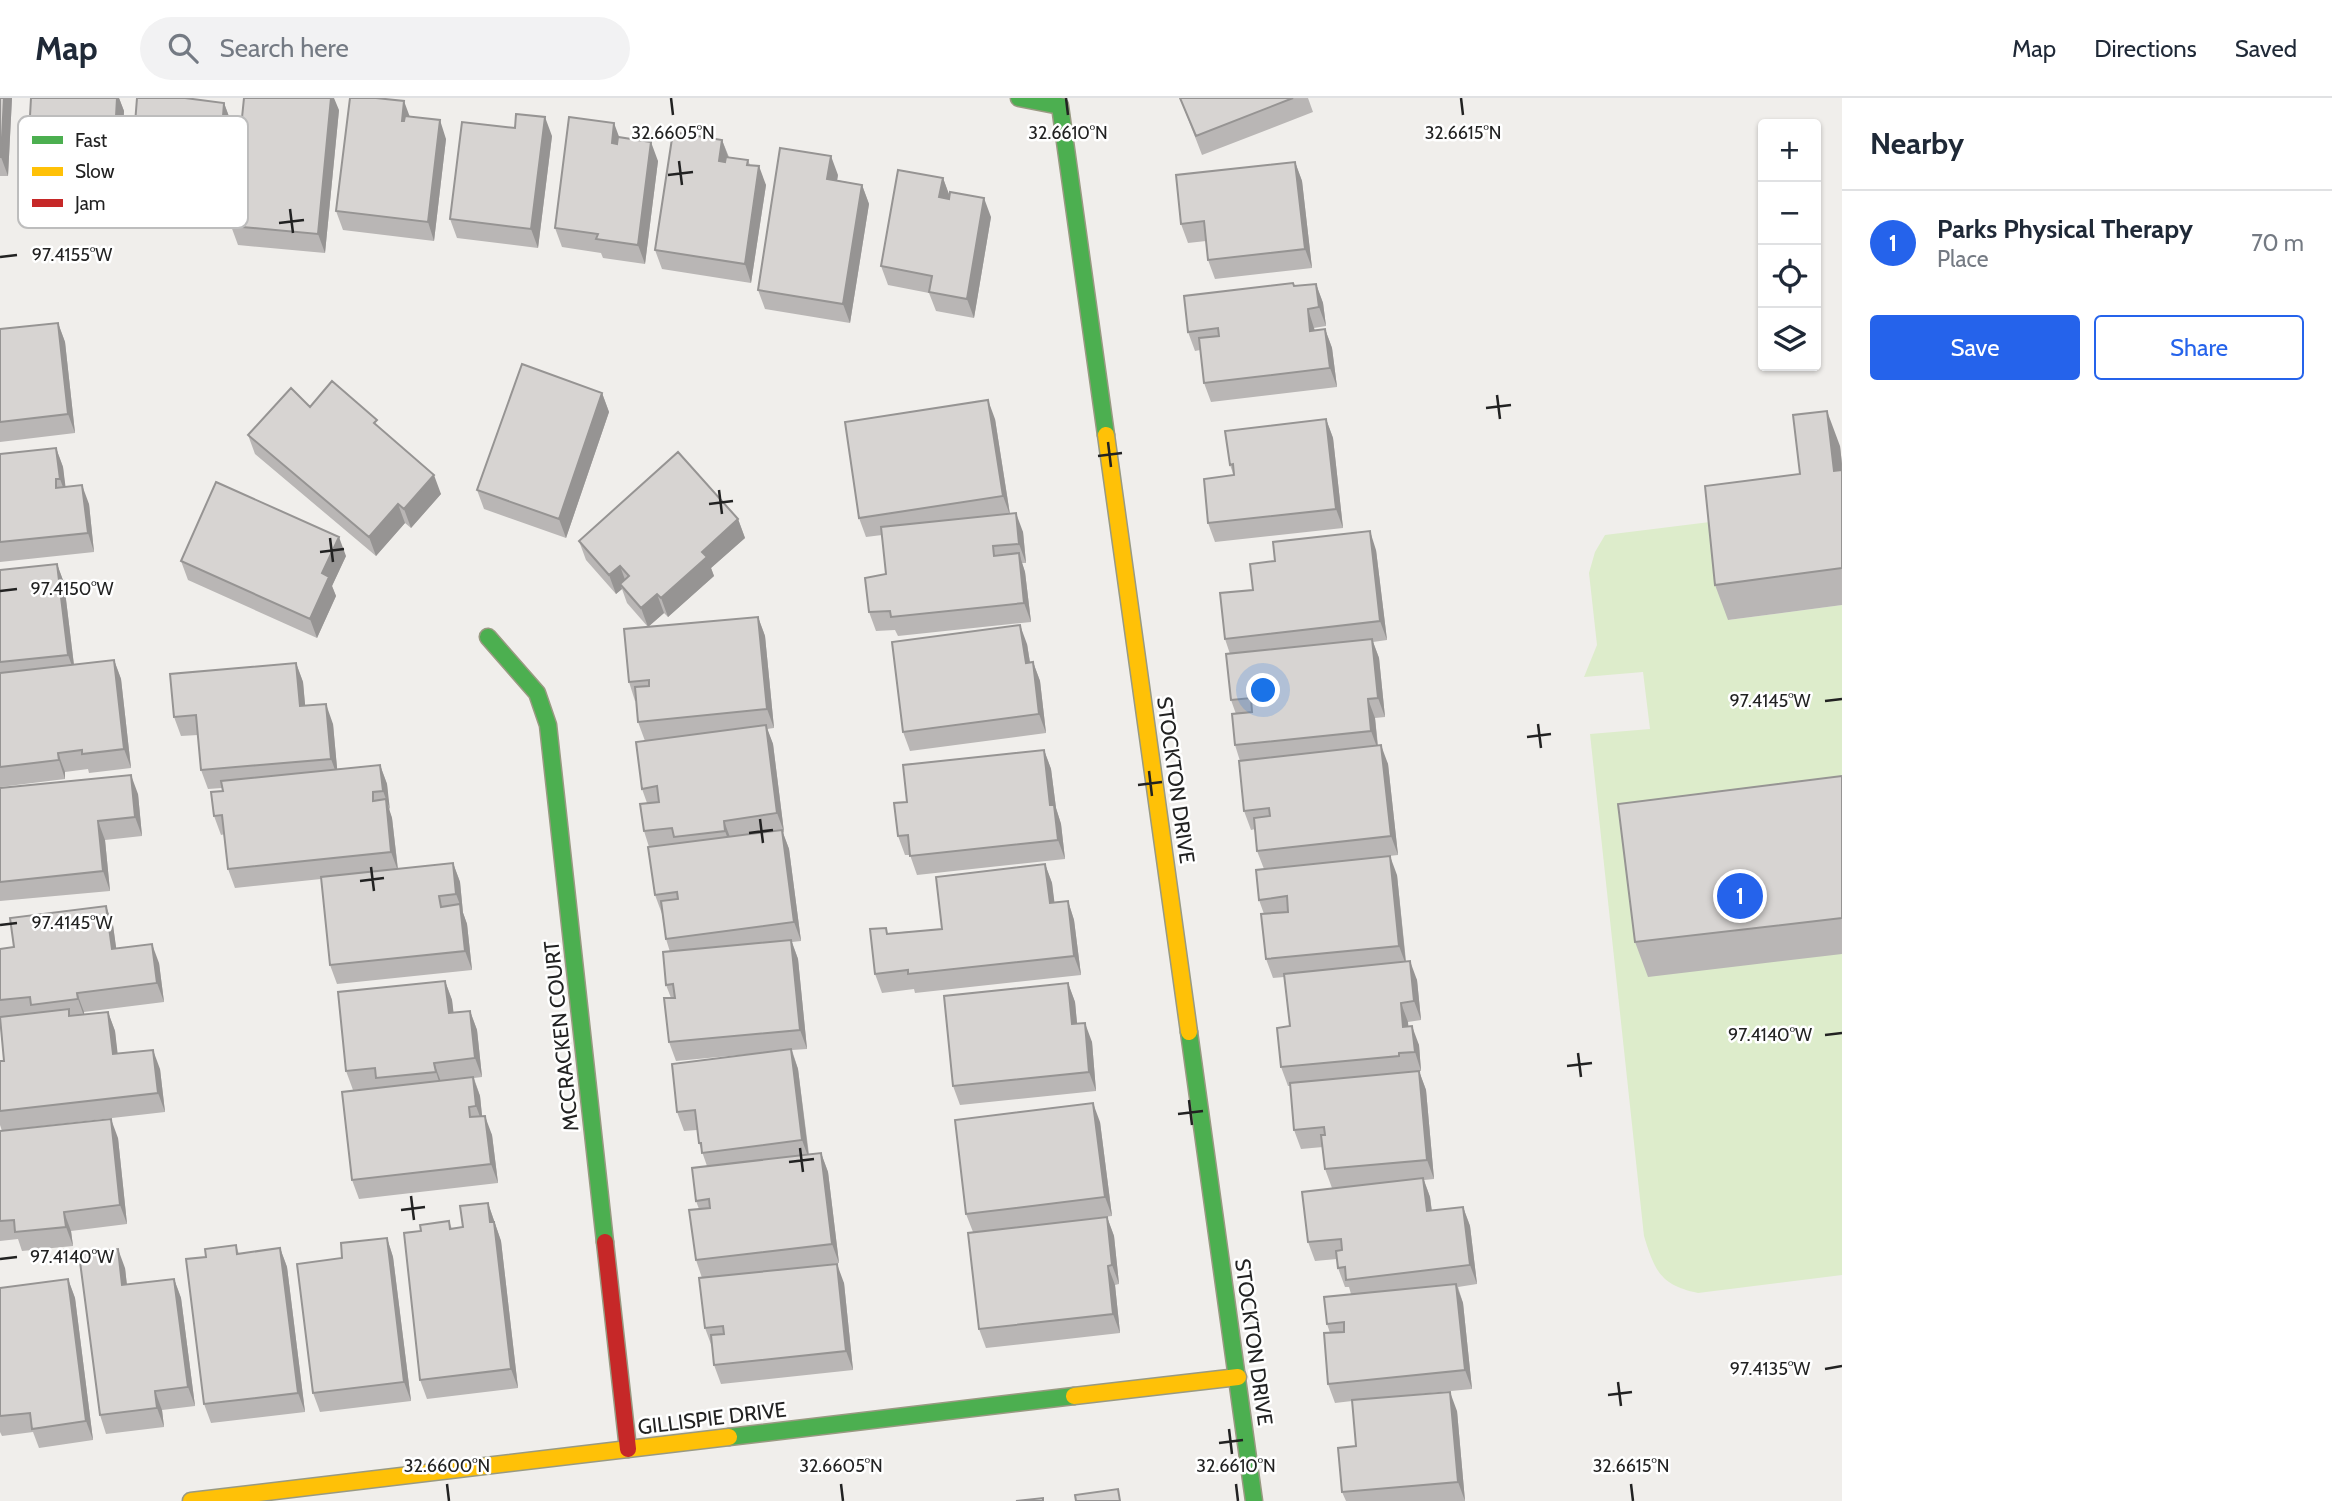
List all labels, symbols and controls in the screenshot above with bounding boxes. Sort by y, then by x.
search box [140,17,630,80]
text: Map [35,28,98,68]
icon: search [164,29,202,67]
text: Search here [220,32,349,64]
text: Map [2012,34,2056,63]
text: Directions [2094,34,2197,63]
text: Saved [2235,34,2297,63]
legend [18,116,248,228]
map controls [1758,119,1821,371]
button: + [1758,119,1821,182]
text: 32.6605°N [631,122,715,144]
text: 32.6610°N [1028,122,1108,144]
text: 32.6615°N [1425,122,1501,144]
text: Nearby [1870,125,1964,162]
text: Fast [75,129,108,152]
text: Slow [75,160,115,183]
button: − [1758,182,1821,245]
text: Jam [74,192,105,215]
text: Parks Physical Therapy [1937,213,2193,245]
text: 1 [1889,229,1897,257]
text: 70 m [2251,229,2304,257]
text: 97.4155°W [32,244,112,266]
button: locate [1758,245,1821,308]
text: Place [1937,245,1989,273]
button: layers [1758,308,1821,371]
button: Save [1870,315,2080,380]
button: Share [2094,315,2304,380]
text: 97.4150°W [30,578,114,600]
your location [1246,673,1280,707]
text: 97.4145°W [1729,690,1811,712]
street label: STOCKTON DRIVE [1152,695,1200,865]
pin: 1 [1717,870,1763,922]
text: 97.4145°W [31,912,113,934]
street label: MCCRACKEN COURT [539,939,583,1133]
text: 97.4140°W [1728,1024,1812,1046]
text: 97.4140°W [30,1246,114,1268]
street label: STOCKTON DRIVE [1230,1257,1278,1427]
text: 97.4135°W [1730,1358,1810,1380]
street label: GILLISPIE DRIVE [636,1396,788,1440]
text: 32.6600°N [404,1455,490,1477]
text: 32.6605°N [799,1455,883,1477]
text: 32.6610°N [1196,1455,1276,1477]
text: 32.6615°N [1593,1455,1669,1477]

